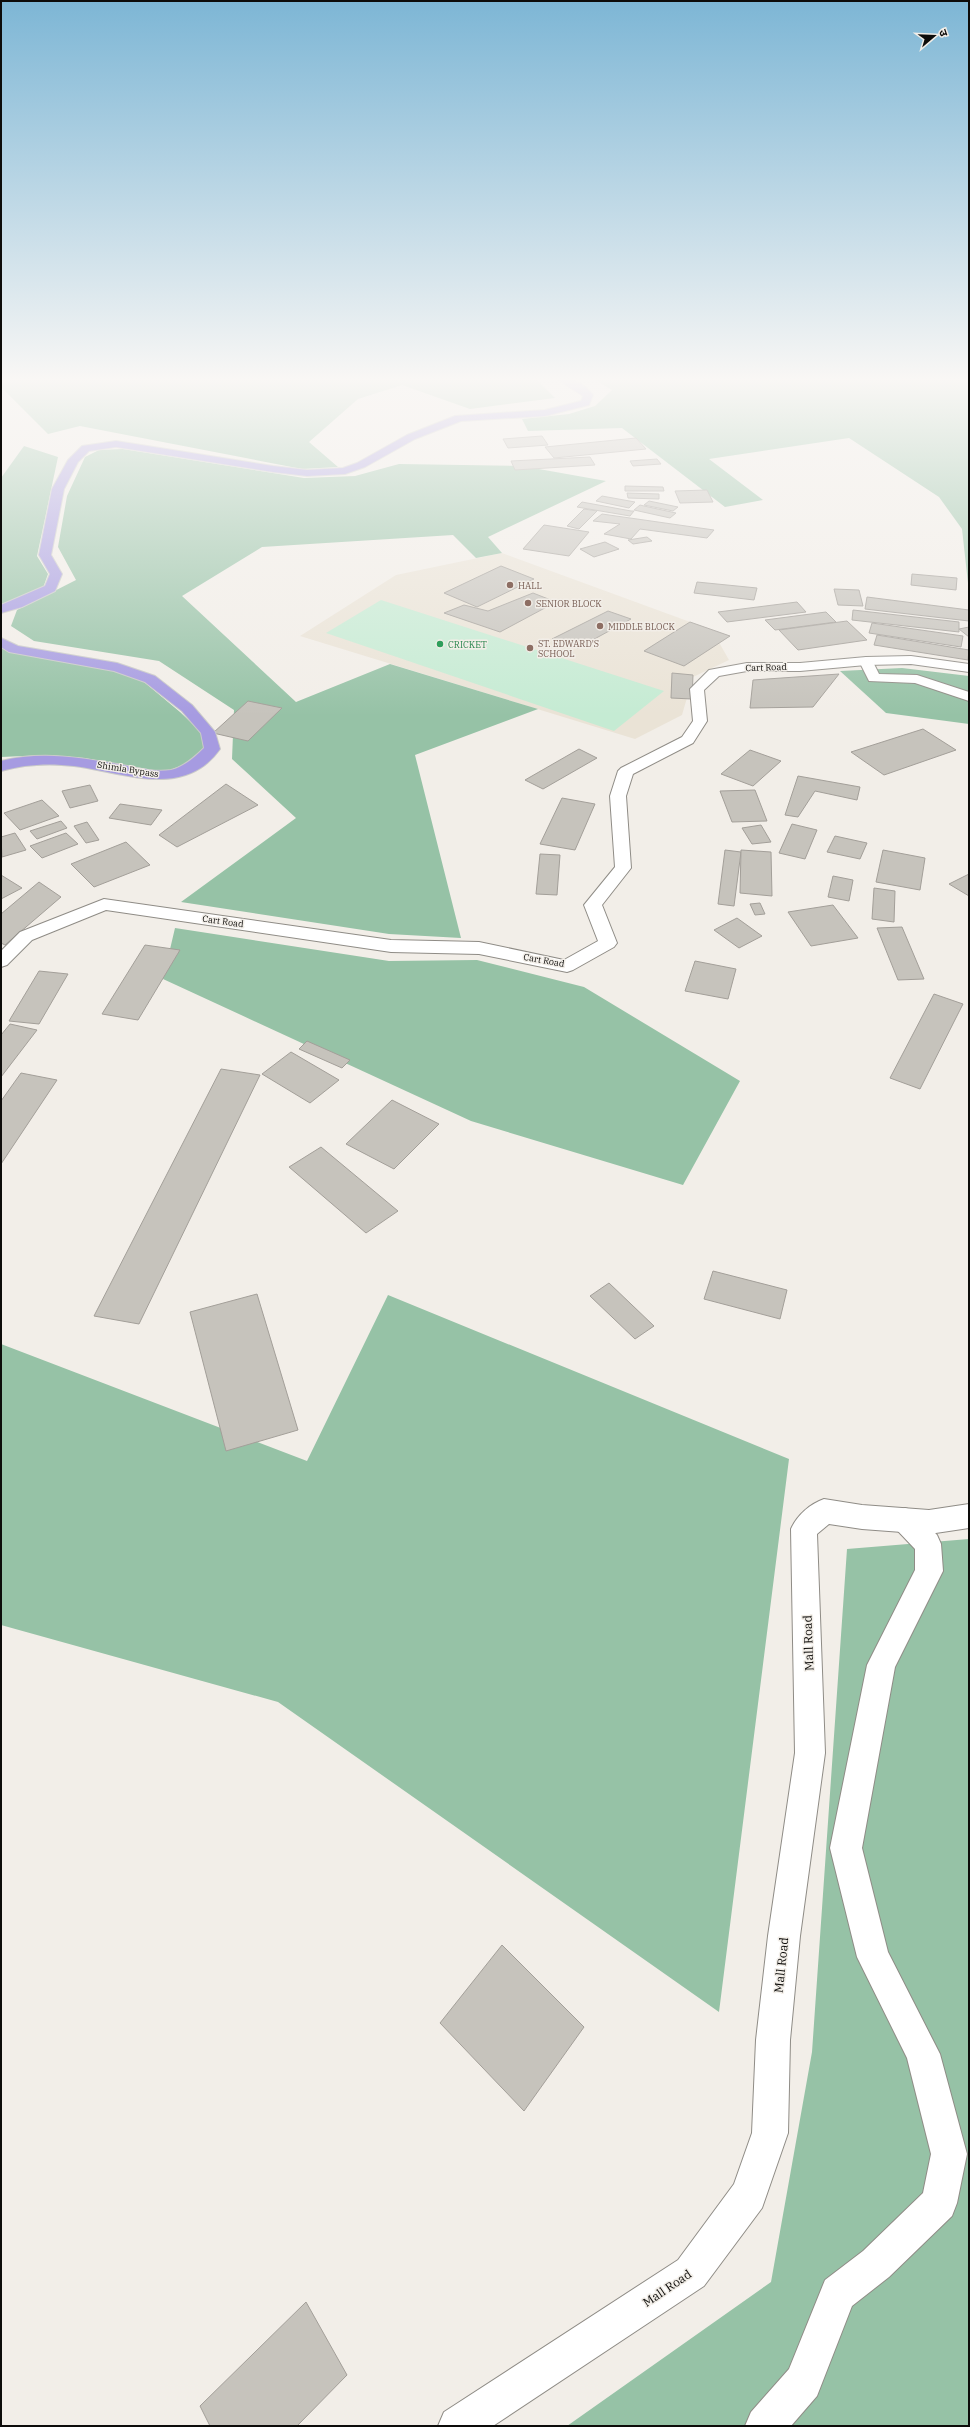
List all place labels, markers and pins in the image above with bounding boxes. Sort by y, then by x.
marker: HALL [505,580,515,590]
place label: HALL [518,580,542,591]
marker: SENIOR BLOCK [523,598,533,608]
place label: SENIOR BLOCK [536,598,602,609]
marker: MIDDLE BLOCK [595,621,605,631]
place label: MIDDLE BLOCK [608,621,675,632]
place label: ST. EDWARD'S SCHOOL [538,638,599,659]
marker: CRICKET [435,639,445,649]
place label: CRICKET [448,639,487,650]
marker: ST. EDWARD'S SCHOOL [525,643,535,653]

